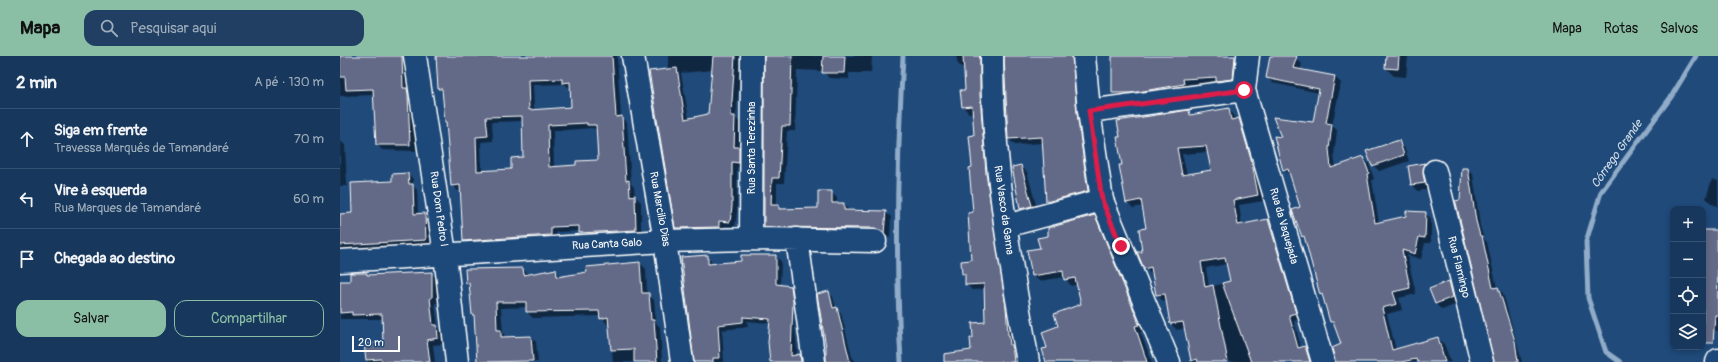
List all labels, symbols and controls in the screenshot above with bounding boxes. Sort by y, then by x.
search box [84,10,364,46]
text: Mapa [20,16,60,40]
icon: search [98,17,120,39]
text: Pesquisar aqui [130,19,216,38]
text: Mapa [1552,20,1582,37]
text: Rotas [1604,20,1638,37]
text: Salvos [1660,20,1698,37]
text: 2 min [16,72,57,93]
text: A pé · 130 m [254,74,324,90]
route start [1235,81,1253,99]
street label: Rua Santa Terezinha [745,102,758,194]
water label: Córrego Grande [1588,116,1647,191]
text: Siga em frente [54,121,147,140]
icon: ahead [16,128,38,150]
text: 70 m [294,131,324,147]
text: Travessa Marquês de Tamandaré [54,140,229,156]
street label: Rua Vasco da Gama [991,164,1017,256]
street label: Rua Dom Pedro I [427,170,451,248]
street label: Rua Marcilio Dias [647,171,673,247]
text: Vire à esquerda [54,181,147,200]
street label: Rua da Vaquejada [1267,187,1301,265]
icon: left [16,188,38,210]
text: 60 m [293,191,324,207]
text: Rua Marques de Tamandaré [54,200,201,216]
map controls [1670,206,1706,350]
button: + [1670,206,1706,242]
street label: Rua Flamingo [1445,235,1473,299]
street label: Rua Canta Galo [572,236,642,252]
route end [1112,237,1130,255]
button: − [1670,242,1706,278]
icon: arrive [16,248,38,270]
text: Chegada ao destino [54,249,175,268]
button: locate [1670,278,1706,314]
button: Salvar [16,300,166,337]
button: Compartilhar [174,300,324,337]
button: layers [1670,314,1706,350]
scale bar [352,334,400,353]
text: 20 m [358,336,384,349]

